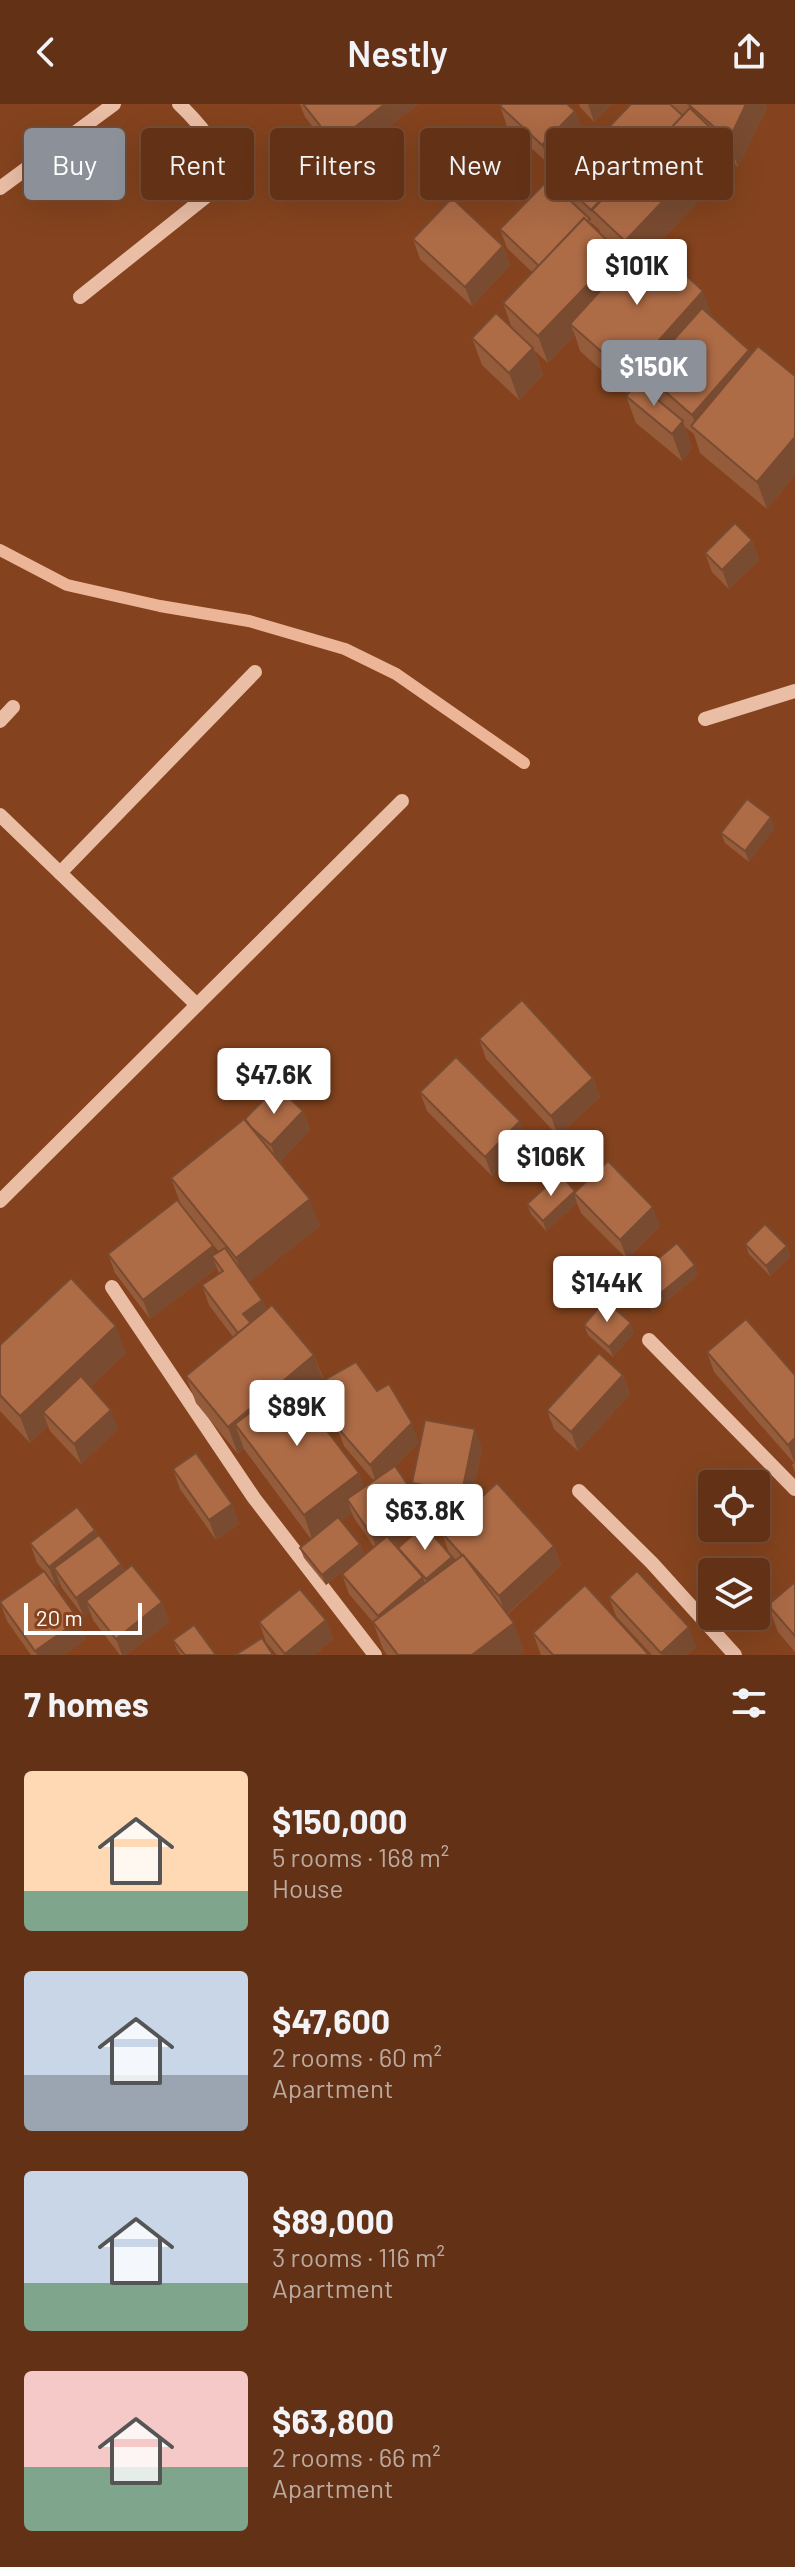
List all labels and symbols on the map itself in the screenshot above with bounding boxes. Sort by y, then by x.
pin: $101K [581,239,693,307]
pin: $150K [598,340,710,408]
pin: $47.6K [209,1048,339,1116]
pin: $106K [495,1130,607,1198]
pin: $144K [551,1256,663,1324]
pin: $89K [250,1380,344,1448]
pin: $63.8K [360,1484,490,1552]
scale bar [24,1599,142,1635]

